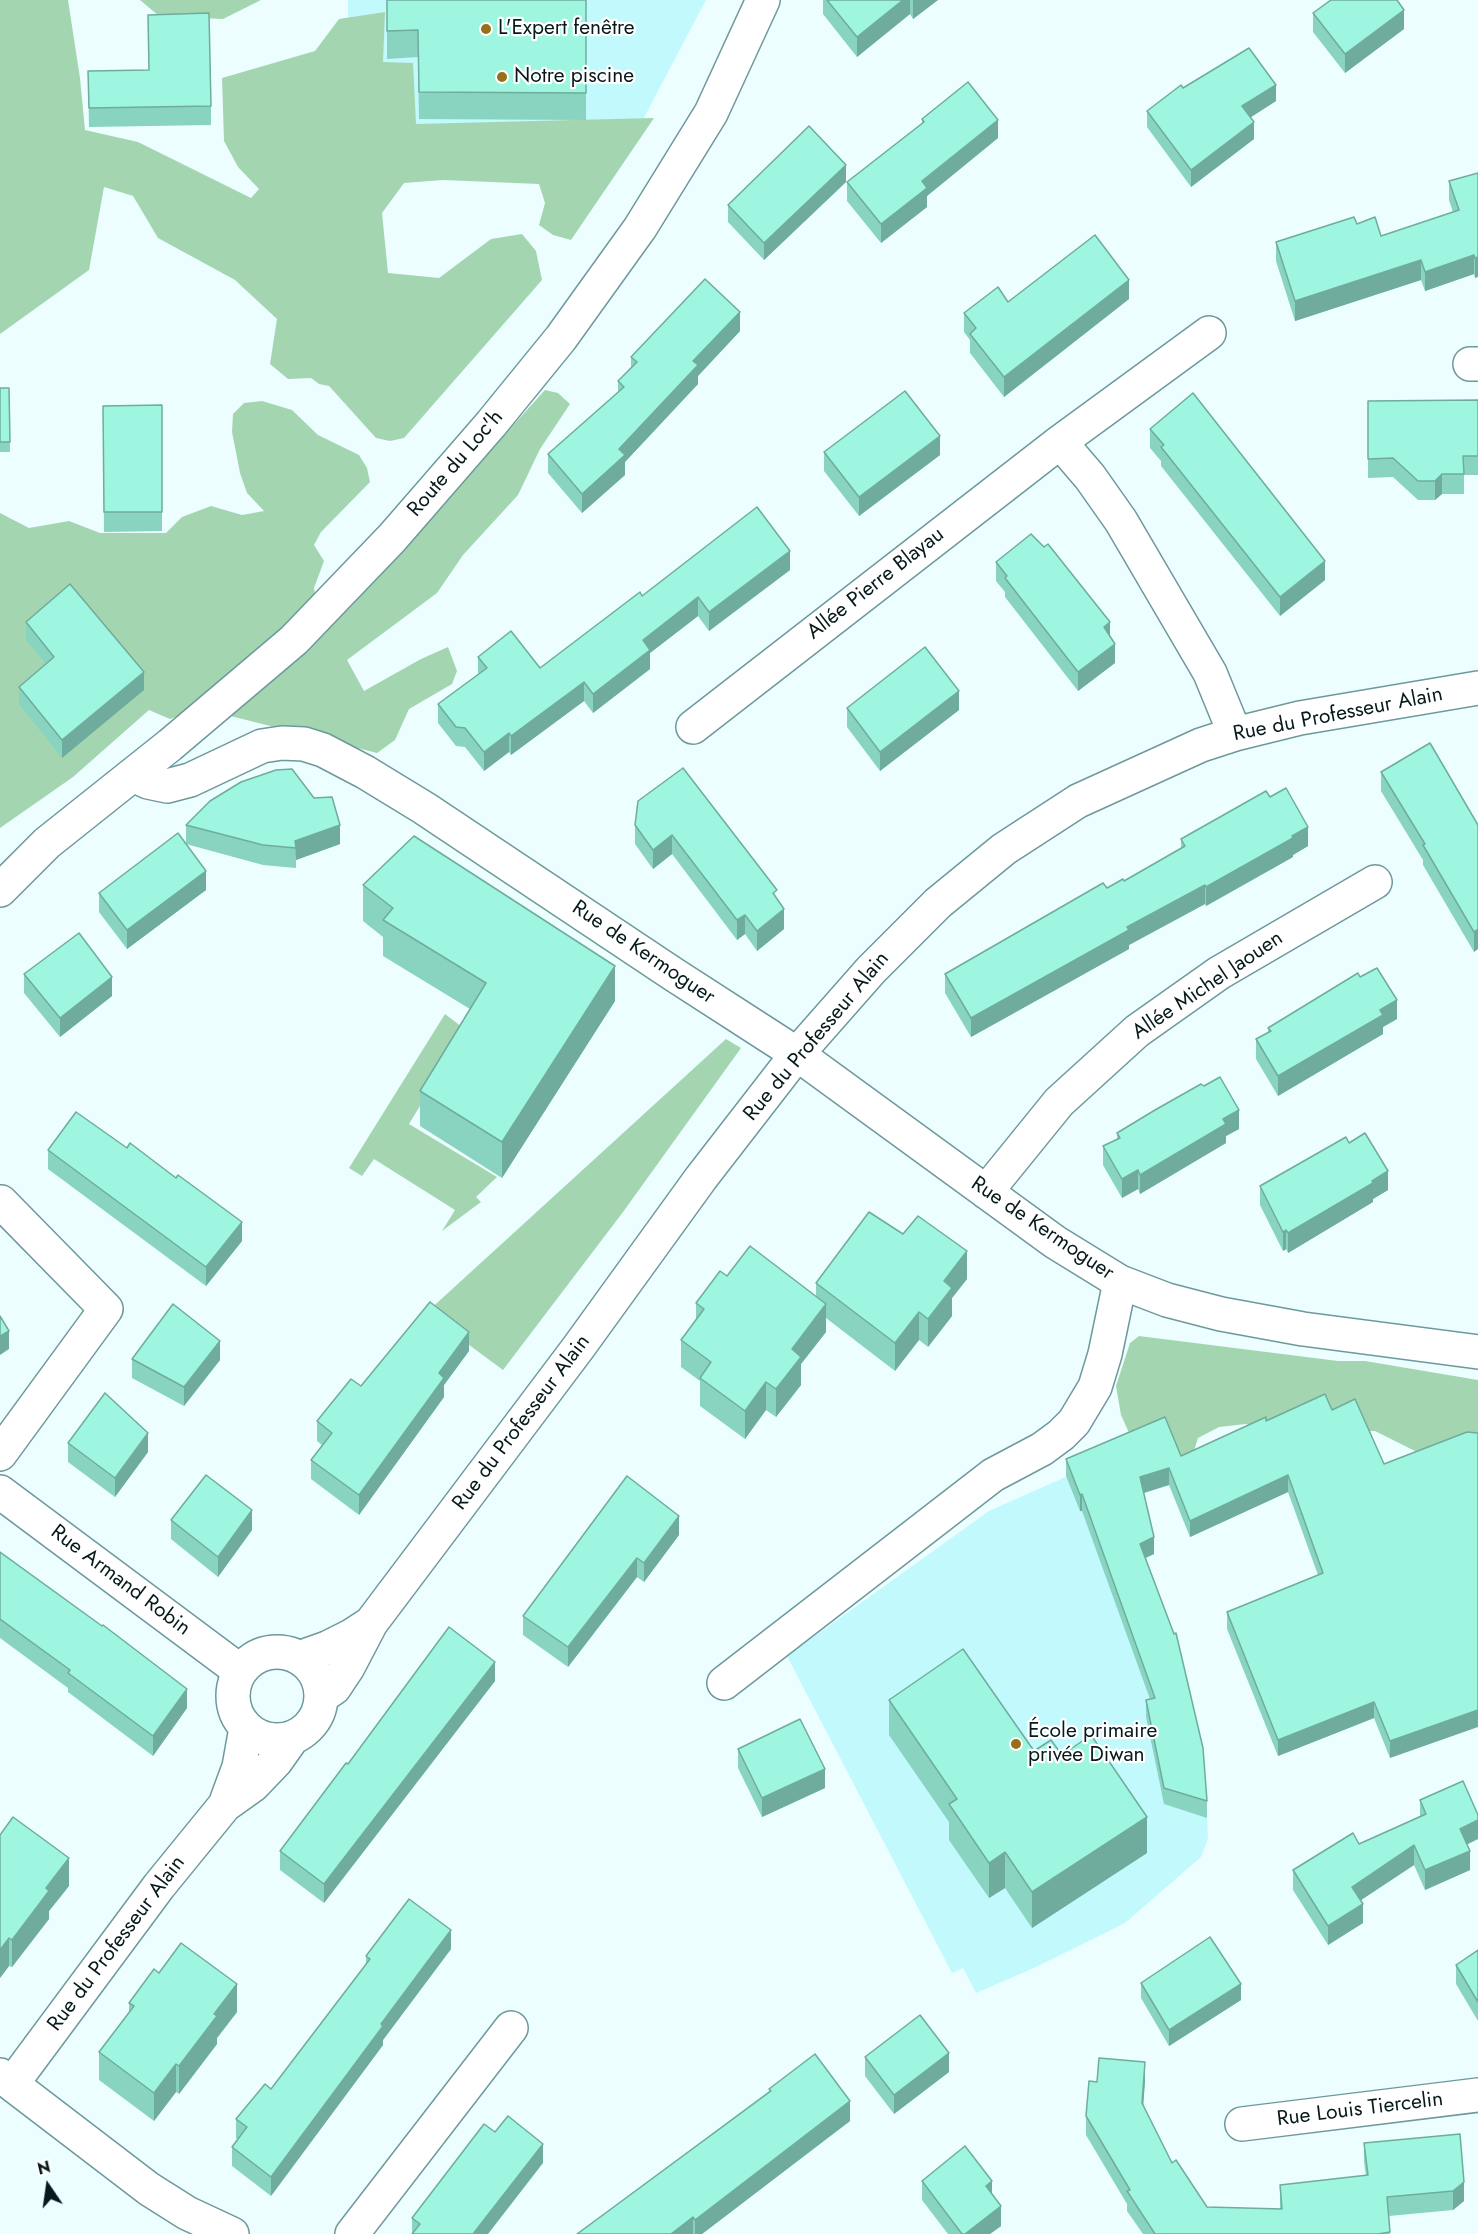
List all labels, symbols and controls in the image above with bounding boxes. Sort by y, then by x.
place label: L'Expert fenêtre [498,16,635,42]
marker: L'Expert fenêtre [479,22,493,36]
place label: Notre piscine [514,64,634,90]
marker: Notre piscine [495,70,509,84]
street label: Route du Loc'h [403,406,509,522]
street label: Allée Pierre Blayau [802,523,950,645]
street label: Rue du Professeur Alain [1231,682,1445,748]
street label: Rue de Kermoguer [567,896,719,1010]
street label: Allée Michel Jaouen [1128,926,1288,1046]
street label: Rue du Professeur Alain [739,947,895,1127]
street label: Rue de Kermoguer [966,1172,1118,1286]
street label: Rue du Professeur Alain [448,1330,596,1516]
street label: Rue Armand Robin [45,1520,195,1642]
place label: École primaire privée Diwan [1028,1719,1157,1769]
marker: École primaire privée Diwan [1009,1737,1023,1751]
street label: Rue du Professeur Alain [43,1851,191,2037]
street label: Rue Louis Tiercelin [1276,2087,1444,2133]
text: N [35,2155,53,2181]
north arrow [18,2156,78,2216]

